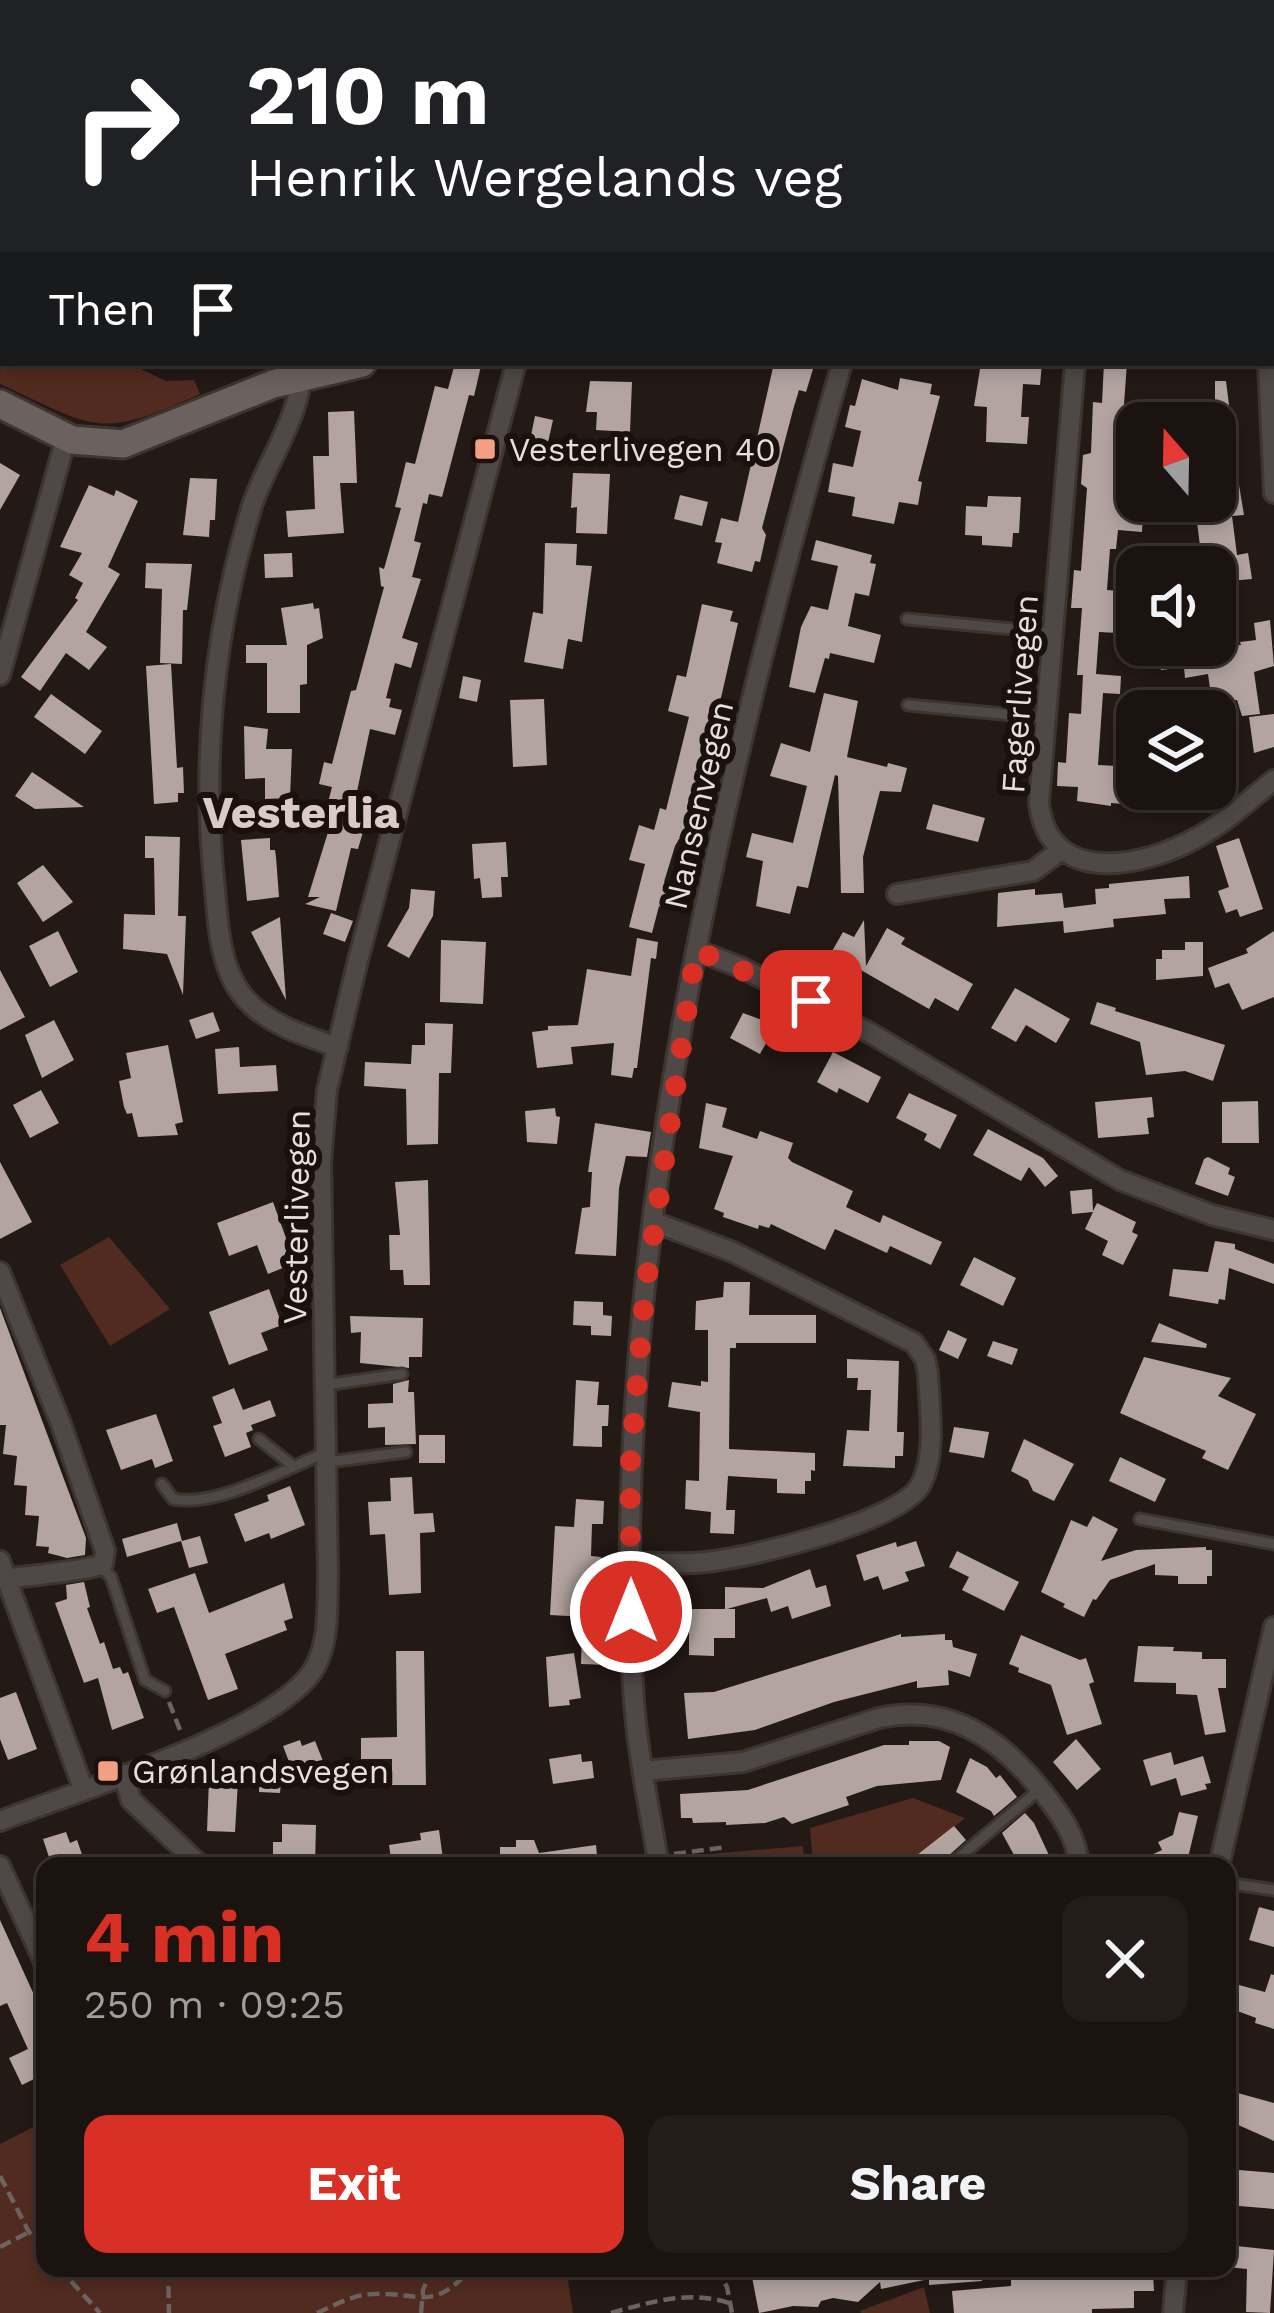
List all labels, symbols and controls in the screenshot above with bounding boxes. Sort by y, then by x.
text: 210 m [246,46,489,144]
icon: right [48,48,204,204]
text: Henrik Wergelands veg [246,146,842,209]
icon: arrive [180,276,246,342]
text: Then [48,283,156,336]
north arrow [1116,402,1236,522]
map controls [1116,402,1236,810]
place label: Vesterlivegen 40 [509,430,776,469]
marker: Vesterlivegen 40 [472,436,498,462]
button: sound [1116,546,1236,666]
street label: Fagerlivegen [993,593,1046,795]
button: layers [1116,690,1236,810]
street label: Nansenvegen [656,697,741,913]
district label: Vesterlia [202,786,400,839]
pin [760,950,862,1052]
icon: arrive [778,968,844,1034]
street label: Vesterlivegen [275,1109,318,1325]
position arrow [568,1549,694,1675]
place label: Grønlandsvegen [132,1752,389,1791]
marker: Grønlandsvegen [95,1758,121,1784]
text: 4 min [84,1895,284,1979]
button: close [1062,1896,1188,2022]
text: 250 m · 09:25 [84,1982,345,2027]
button: Exit [84,2115,624,2253]
button: Share [648,2115,1188,2253]

